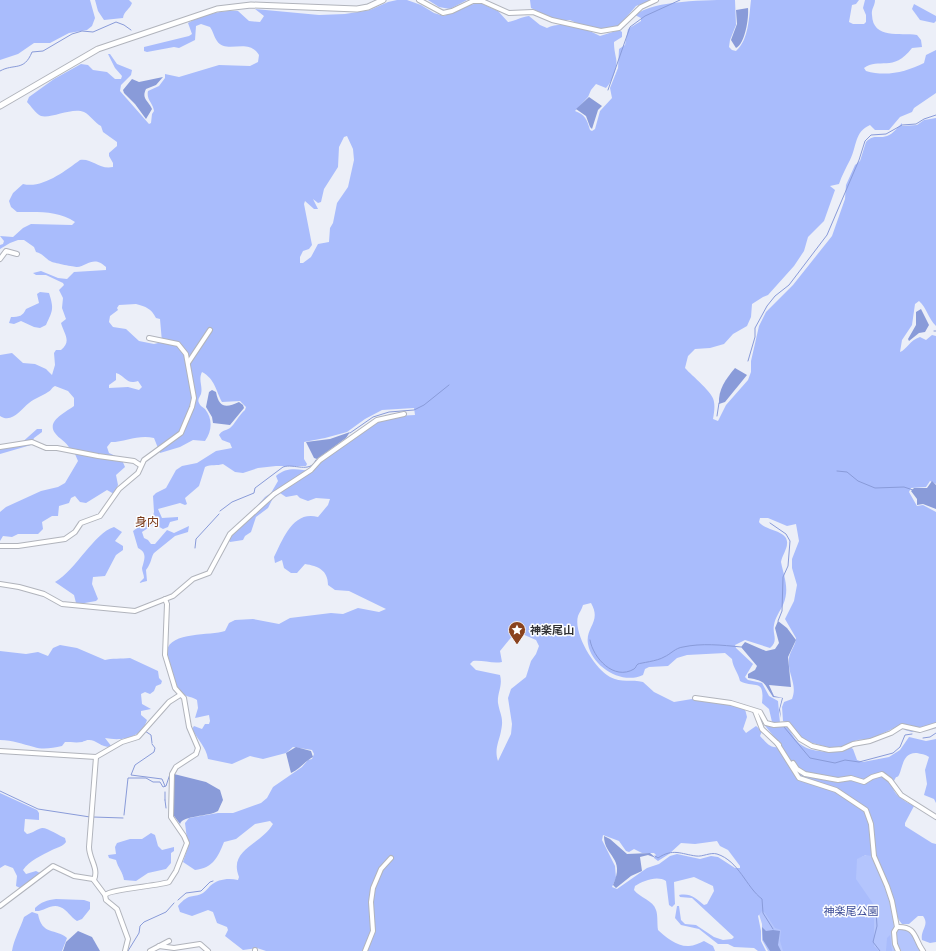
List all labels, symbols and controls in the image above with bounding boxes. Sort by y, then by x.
district label: 身内 [135,514,159,530]
place icon: 神楽尾山 [507,620,527,645]
place label: 神楽尾山 [530,623,574,637]
park label: 神楽尾公園 [824,904,879,918]

